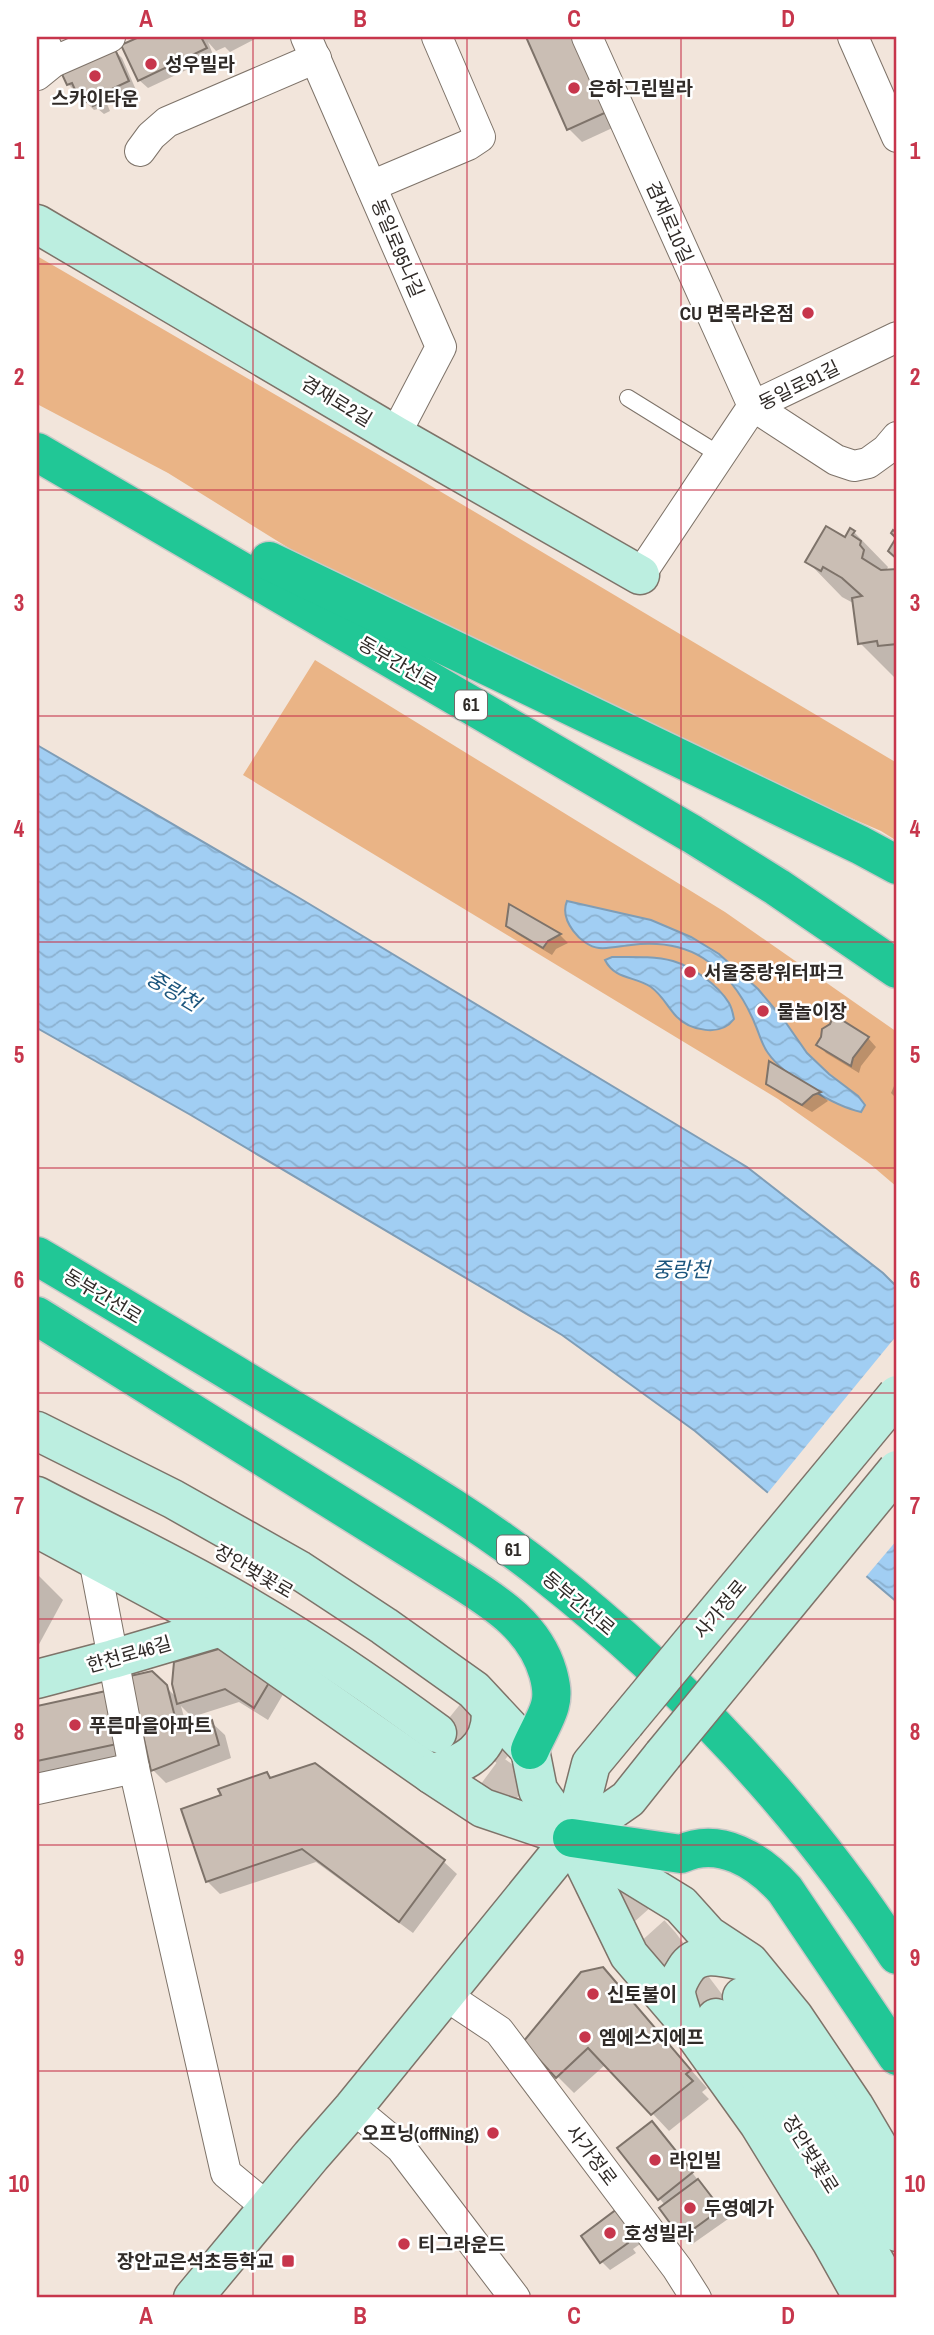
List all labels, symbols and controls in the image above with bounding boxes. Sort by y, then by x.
text: A [139,3,153,34]
text: B [353,3,367,34]
text: C [567,3,581,34]
text: D [781,3,795,34]
place label: 성우빌라 [165,51,235,77]
marker: 성우빌라 [143,56,159,72]
marker: 스카이타운 [87,68,103,84]
place label: 은하그린빌라 [588,75,693,101]
marker: 은하그린빌라 [566,80,582,96]
place label: 스카이타운 [51,85,139,111]
text: 1 [14,135,25,166]
text: 1 [910,135,921,166]
street label: 겸재로10길 [640,177,700,267]
street label: 동일로95나길 [366,195,430,301]
place label: CU 면목라온점 [680,300,794,326]
marker: CU 면목라온점 [800,305,816,321]
street label: 동일로91길 [754,354,844,416]
text: 2 [14,361,24,392]
text: 2 [910,361,920,392]
street label: 겸재로2길 [297,370,377,432]
text: 3 [14,587,24,618]
text: 3 [910,587,920,618]
street label: 동부간선로 [354,630,442,696]
road number: 61 [455,690,487,720]
text: 4 [14,813,25,844]
text: 4 [910,813,921,844]
place label: 서울중랑워터파크 [704,959,844,985]
water label: 중랑천 [141,963,208,1019]
marker: 서울중랑워터파크 [682,964,698,980]
place label: 물놀이장 [777,998,847,1024]
marker: 물놀이장 [755,1003,771,1019]
text: 5 [14,1039,24,1070]
text: 5 [910,1039,920,1070]
water label: 중랑천 [652,1255,713,1284]
street label: 동부간선로 [59,1262,147,1330]
text: 6 [14,1264,24,1295]
text: 6 [910,1264,920,1295]
text: 7 [14,1490,24,1521]
text: 7 [910,1490,920,1521]
road number: 61 [497,1535,529,1564]
street label: 장안벚꽃로 [210,1538,298,1604]
street label: 동부간선로 [537,1565,621,1641]
street label: 사가정로 [688,1574,752,1644]
street label: 한천로46길 [83,1629,175,1679]
place label: 푸른마을아파트 [89,1712,211,1738]
text: 8 [14,1716,24,1747]
text: 8 [910,1716,920,1747]
marker: 푸른마을아파트 [67,1717,83,1733]
text: 9 [14,1942,24,1973]
text: 9 [910,1942,920,1973]
place label: 신토불이 [607,1981,677,2007]
marker: 신토불이 [585,1986,601,2002]
place label: 엠에스지에프 [599,2024,704,2050]
marker: 엠에스지에프 [577,2029,593,2045]
street label: 장안벚꽃로 [777,2110,845,2198]
street label: 사가정로 [561,2119,623,2191]
place label: 오프닝(offNing) [362,2120,479,2146]
marker: 오프닝(offNing) [485,2125,501,2141]
place label: 라인빌 [669,2147,721,2173]
marker: 라인빌 [647,2152,663,2168]
text: 10 [9,2168,29,2199]
text: 10 [905,2168,925,2199]
place label: 두영예가 [704,2195,774,2221]
marker: 두영예가 [682,2200,698,2216]
place label: 호성빌라 [624,2220,694,2246]
marker: 호성빌라 [602,2225,618,2241]
place label: 티그라운드 [418,2231,505,2257]
marker: 티그라운드 [396,2236,412,2252]
place label: 장안교은석초등학교 [117,2248,274,2274]
marker: 장안교은석초등학교 [280,2253,296,2269]
text: A [139,2300,153,2331]
text: B [353,2300,367,2331]
text: C [567,2300,581,2331]
text: D [781,2300,795,2331]

